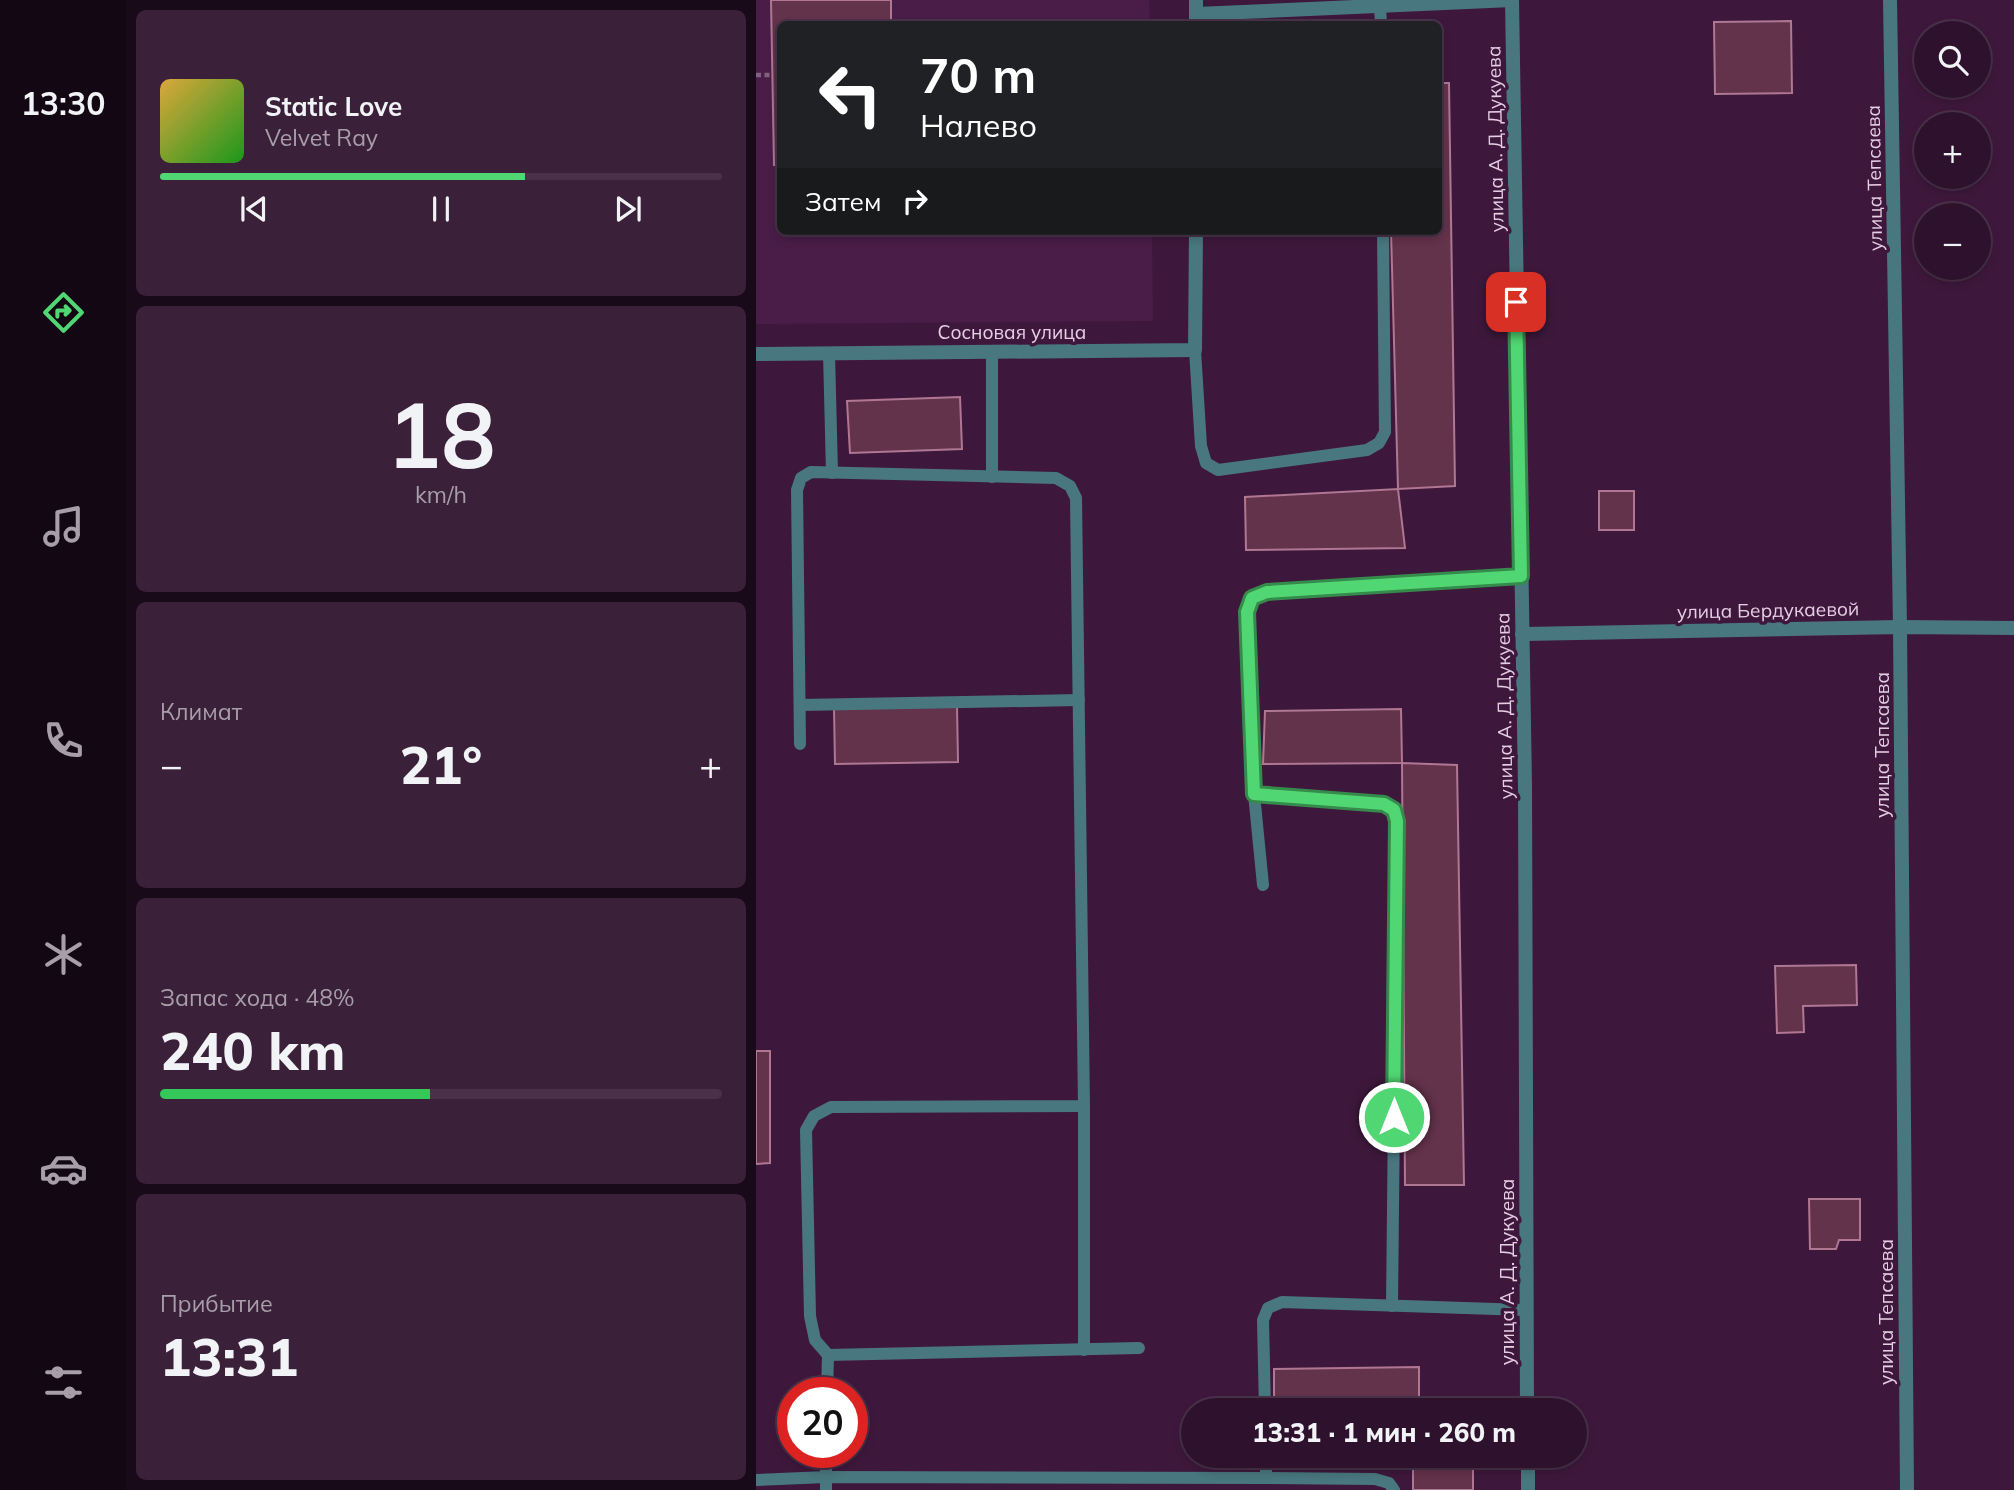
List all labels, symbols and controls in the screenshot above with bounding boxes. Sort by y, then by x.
map controls [1914,21,1991,280]
button: search [1914,21,1991,98]
text: 70 m [920,44,1036,105]
street label: улица А. Д. Дукуева [1481,45,1509,233]
icon: left [805,49,896,140]
text: 13:30 [21,83,105,123]
text: Static Love [265,90,402,123]
text: Налево [920,105,1037,145]
street label: улица Тепсаева [1861,105,1887,251]
button: + [1914,112,1991,189]
text: Velvet Ray [265,123,378,152]
icon: right [896,182,934,220]
text: Затем [805,185,882,218]
icon: previous [235,190,273,228]
icon: pause [422,190,460,228]
icon: next [609,190,647,228]
button: − [1914,203,1991,280]
pin [1486,272,1546,332]
icon: arrive [1497,283,1535,321]
icon: directions [39,288,88,337]
street label: Сосновая улица [938,320,1086,344]
text: 18 [386,377,496,491]
text: km/h [415,480,467,509]
icon: music [39,502,88,551]
street label: улица Бердукаевой [1677,596,1859,624]
street label: улица А. Д. Дукуева [1490,612,1518,800]
street label: улица Тепсаева [1870,672,1894,818]
text: Климат [160,697,242,726]
icon: phone [39,716,88,765]
text: 21° [400,732,482,797]
text: − [160,741,183,789]
text: + [699,741,722,789]
icon: climate [39,930,88,979]
text: Запас хода · 48% [160,983,355,1012]
text: 240 km [160,1018,345,1083]
position arrow [1357,1080,1431,1154]
icon: car [39,1144,88,1193]
street label: улица А. Д. Дукуева [1495,1179,1519,1365]
street label: улица Тепсаева [1874,1239,1898,1385]
text: Прибытие [160,1289,273,1318]
text: 13:31 [160,1324,298,1389]
icon: filters [39,1358,88,1407]
speed limit sign: 20 [777,1377,868,1468]
text: 13:31 · 1 мин · 260 m [1252,1416,1516,1449]

